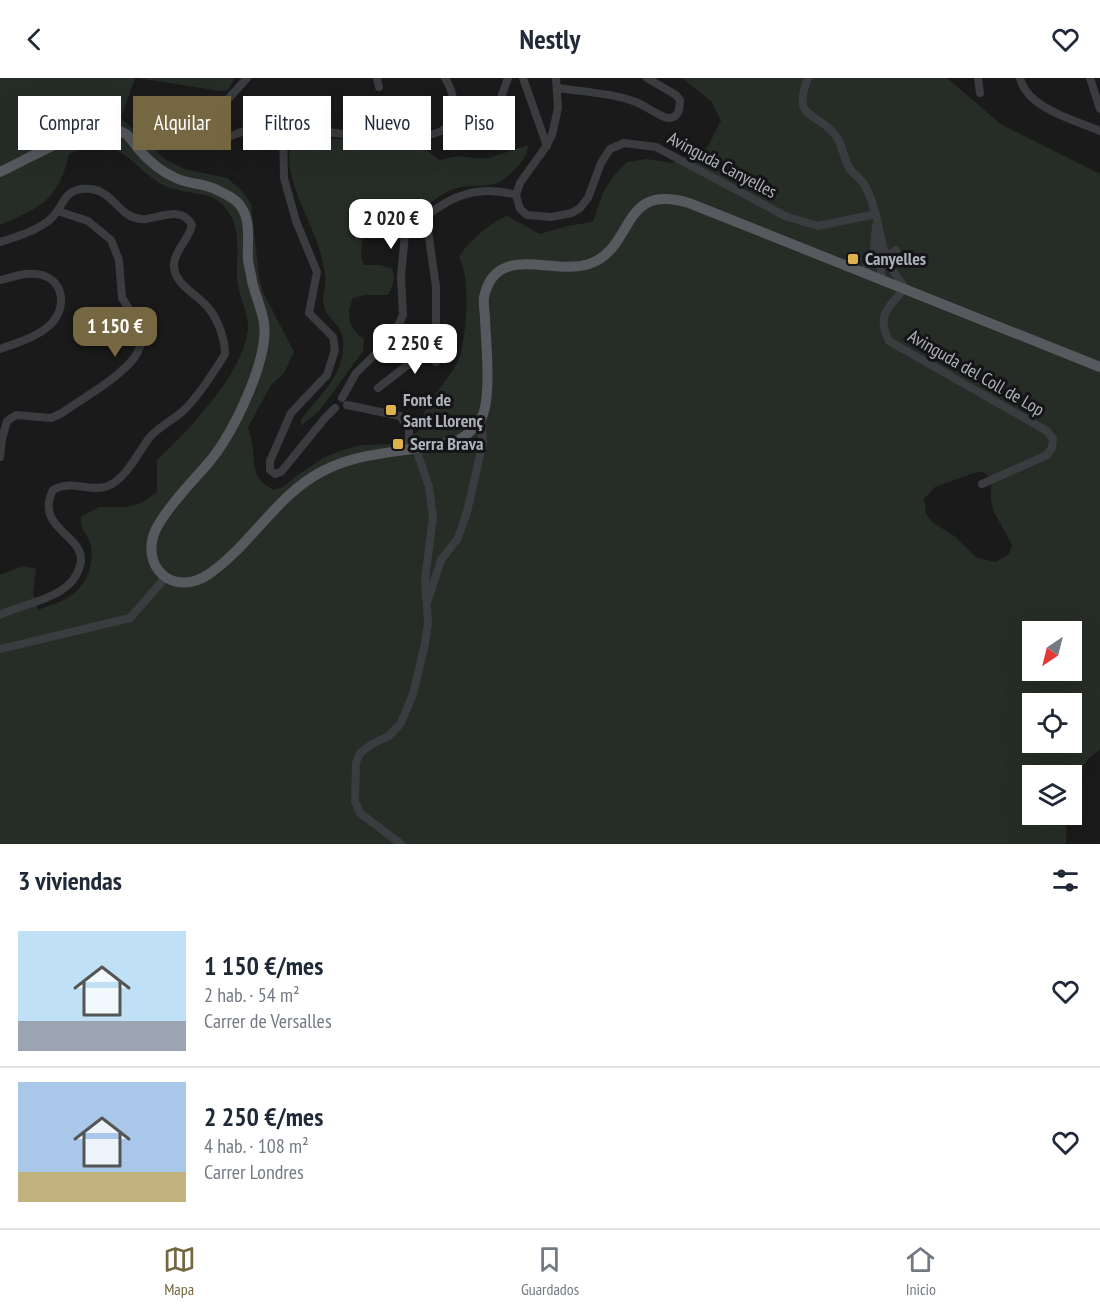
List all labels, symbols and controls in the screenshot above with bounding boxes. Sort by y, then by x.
text: Nestly [520,22,580,56]
icon: back [18,23,51,56]
icon: heart [1049,23,1082,56]
chip: Comprar [18,96,121,150]
chip: Alquilar [133,96,231,150]
chip: Filtros [243,96,331,150]
chip: Nuevo [343,96,431,150]
chip: Piso [443,96,515,150]
street label: Avinguda Canyelles [664,126,781,203]
pin: 2 020 € [336,199,446,250]
text: 2 020 € [363,205,419,231]
place label: Canyelles [865,247,926,270]
marker: Canyelles [846,252,860,266]
pin: 1 150 € [60,307,170,358]
text: 1 150 € [87,313,143,339]
pin: 2 250 € [360,324,470,375]
street label: Avinguda del Coll de Lop [904,324,1049,421]
text: 2 250 € [387,330,443,356]
place label: Font de Sant Llorenç [403,388,483,432]
marker: Font de Sant Llorenç [384,403,398,417]
place label: Serra Brava [410,432,483,455]
marker: Serra Brava [391,437,405,451]
north arrow [1022,621,1082,681]
map controls [1022,621,1082,825]
button: locate [1022,693,1082,753]
button: layers [1022,765,1082,825]
text: 3 viviendas [18,864,122,897]
icon: filters [1049,864,1082,897]
text: 1 150 €/mes [204,949,323,982]
icon: home [66,955,138,1027]
icon: heart [1049,975,1082,1008]
text: 2 hab. · 54 m² [204,982,300,1008]
text: Carrer de Versalles [204,1008,332,1034]
text: 2 250 €/mes [204,1100,323,1133]
icon: home [66,1106,138,1178]
icon: heart [1049,1126,1082,1159]
text: 4 hab. · 108 m² [204,1133,309,1159]
text: Carrer Londres [204,1159,304,1185]
tab: Mapa [163,1243,196,1299]
tab: Guardados [521,1243,579,1299]
tab: Inicio [904,1243,937,1299]

